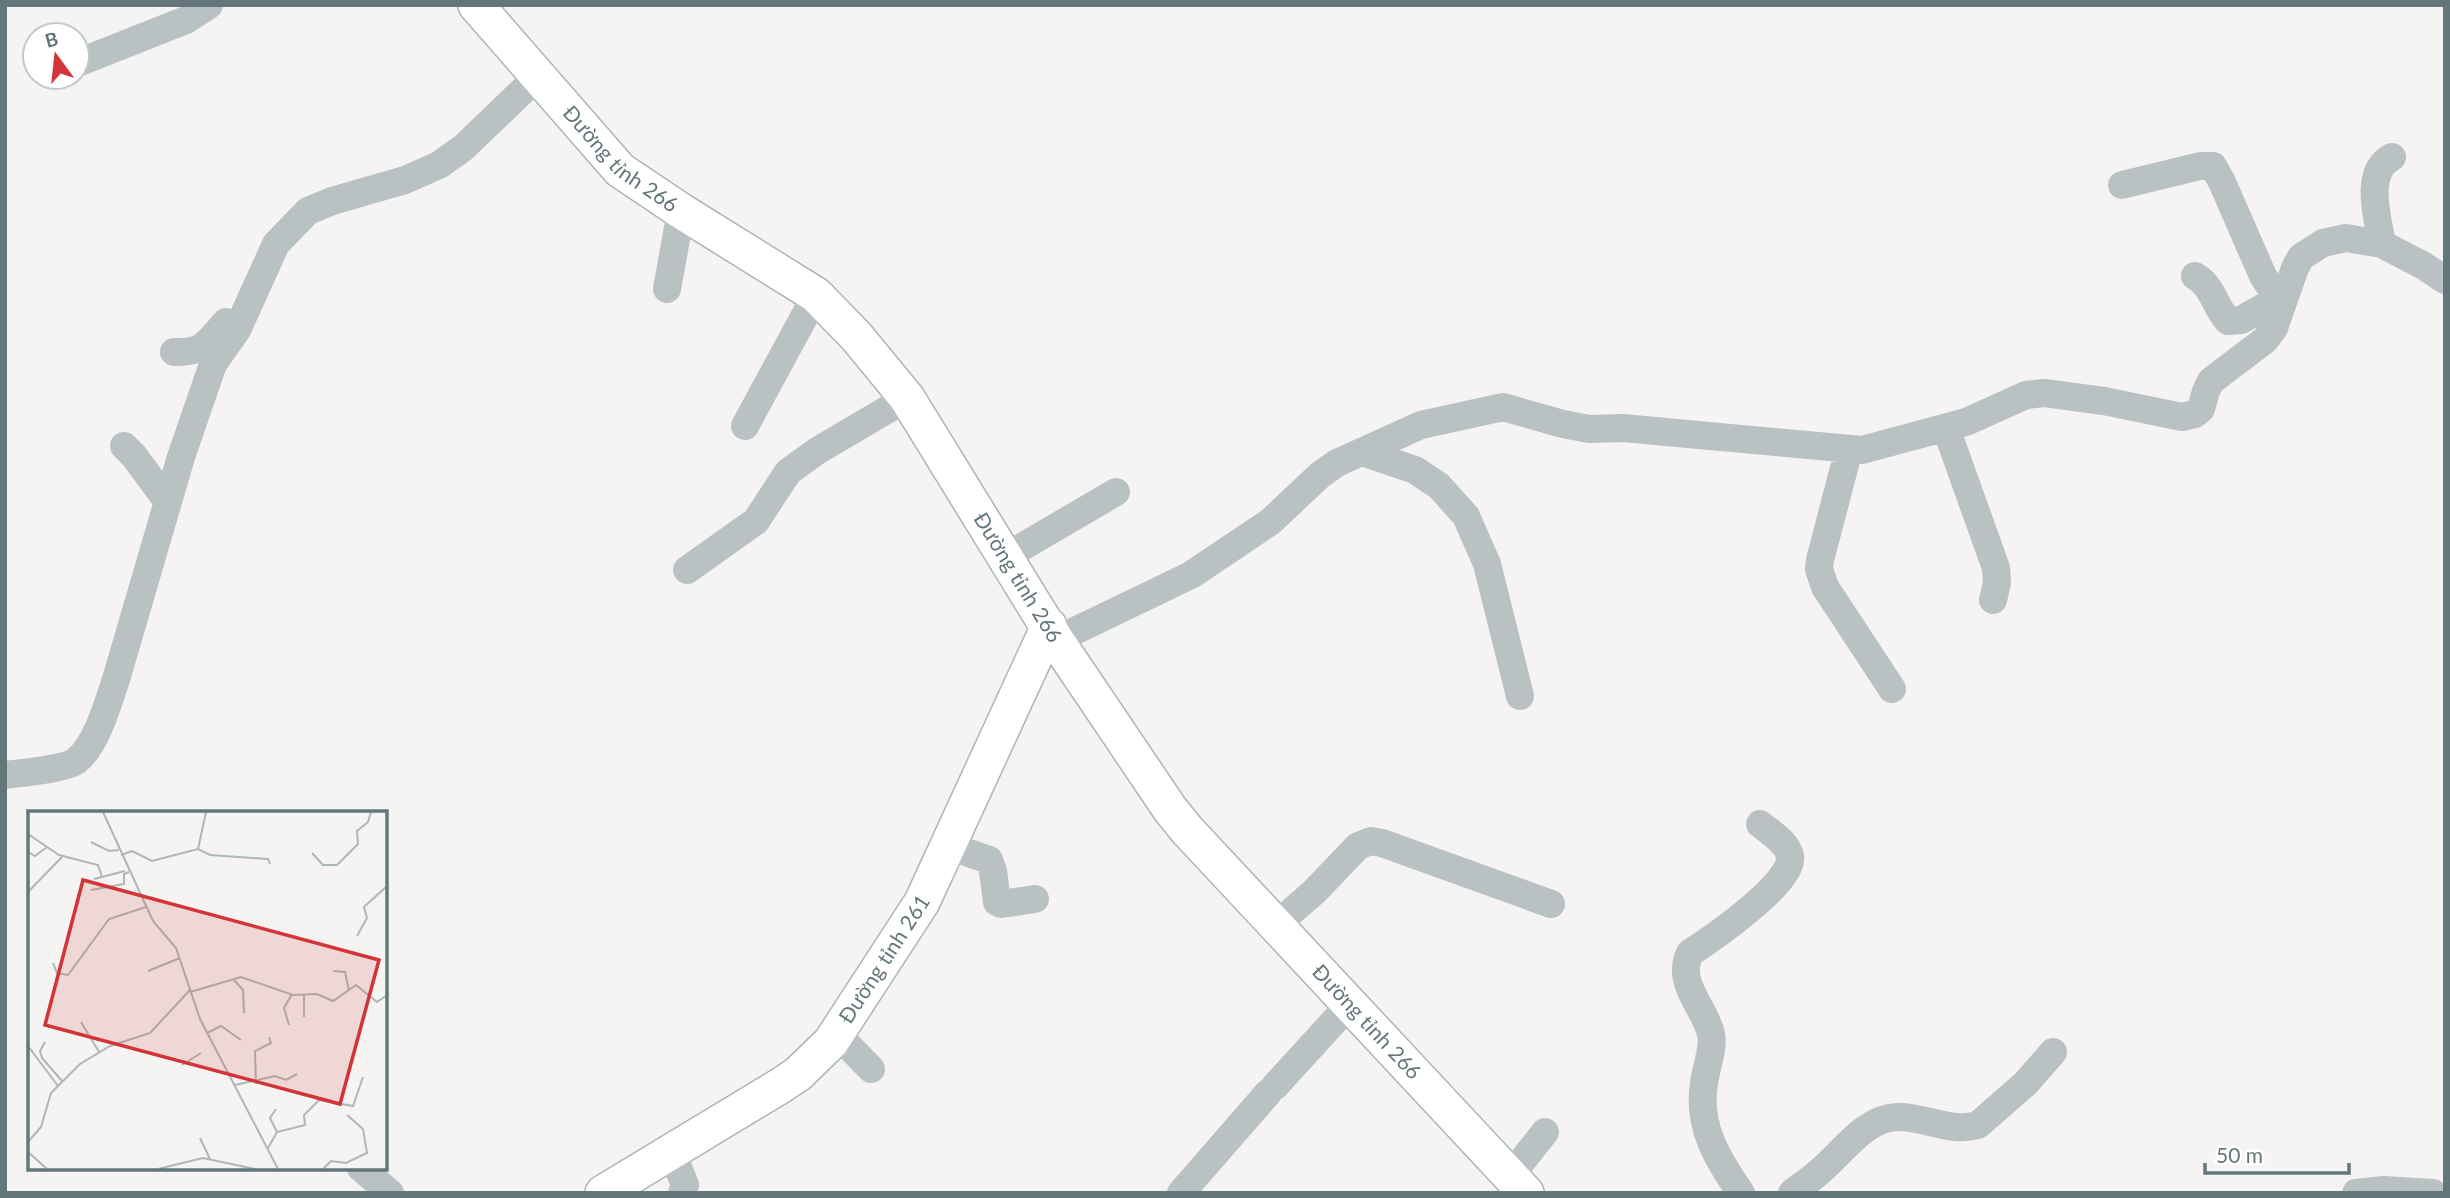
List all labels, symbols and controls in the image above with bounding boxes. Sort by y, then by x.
north arrow [21,21,91,91]
text: B [42,26,60,52]
street label: Đường tỉnh 266 [558,100,683,217]
street label: Đường tỉnh 266 [969,507,1068,646]
inset map [28,811,387,1170]
street label: Đường tỉnh 261 [833,890,934,1027]
street label: Đường tỉnh 266 [1308,958,1427,1084]
scale bar [2205,1132,2348,1176]
text: 50 m [2216,1142,2263,1167]

